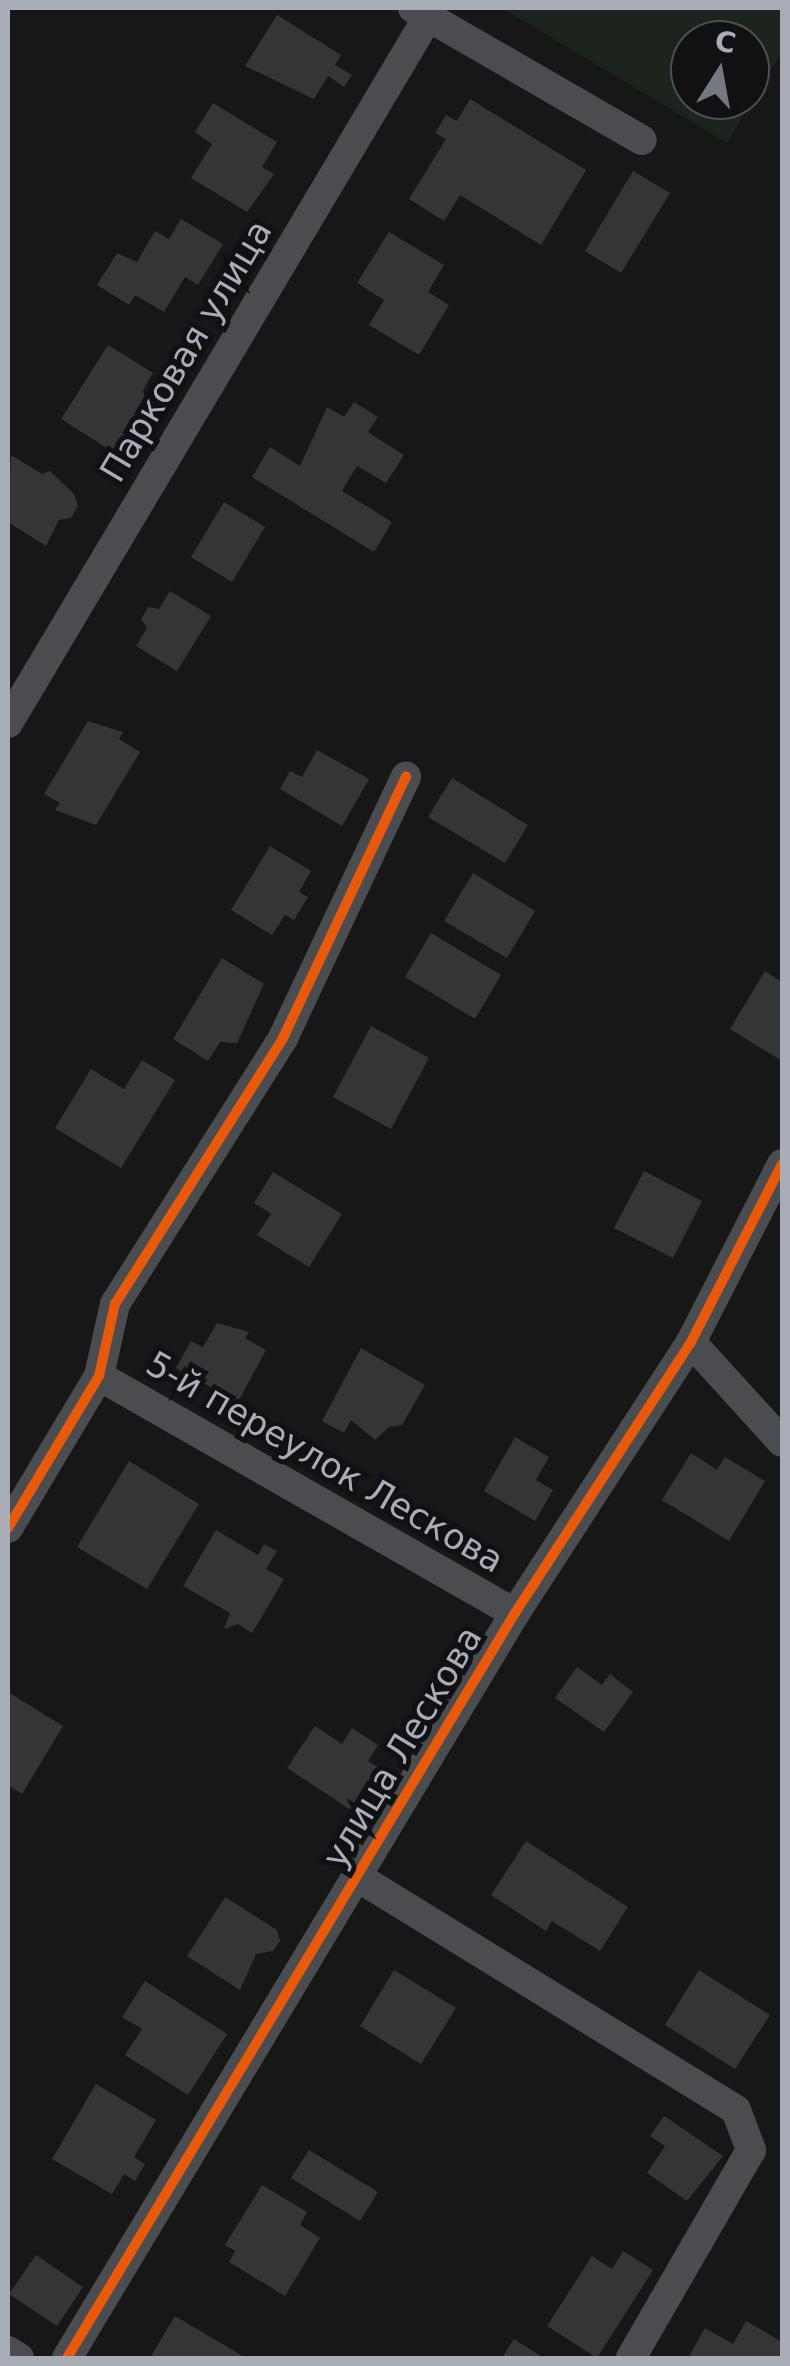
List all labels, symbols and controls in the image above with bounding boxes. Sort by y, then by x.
north arrow [670,20,770,120]
text: С [712,24,739,60]
street label: Парковая улица [91,213,281,489]
street label: 5-й переулок Лескова [139,1342,511,1582]
street label: улица Лескова [313,1619,491,1875]

